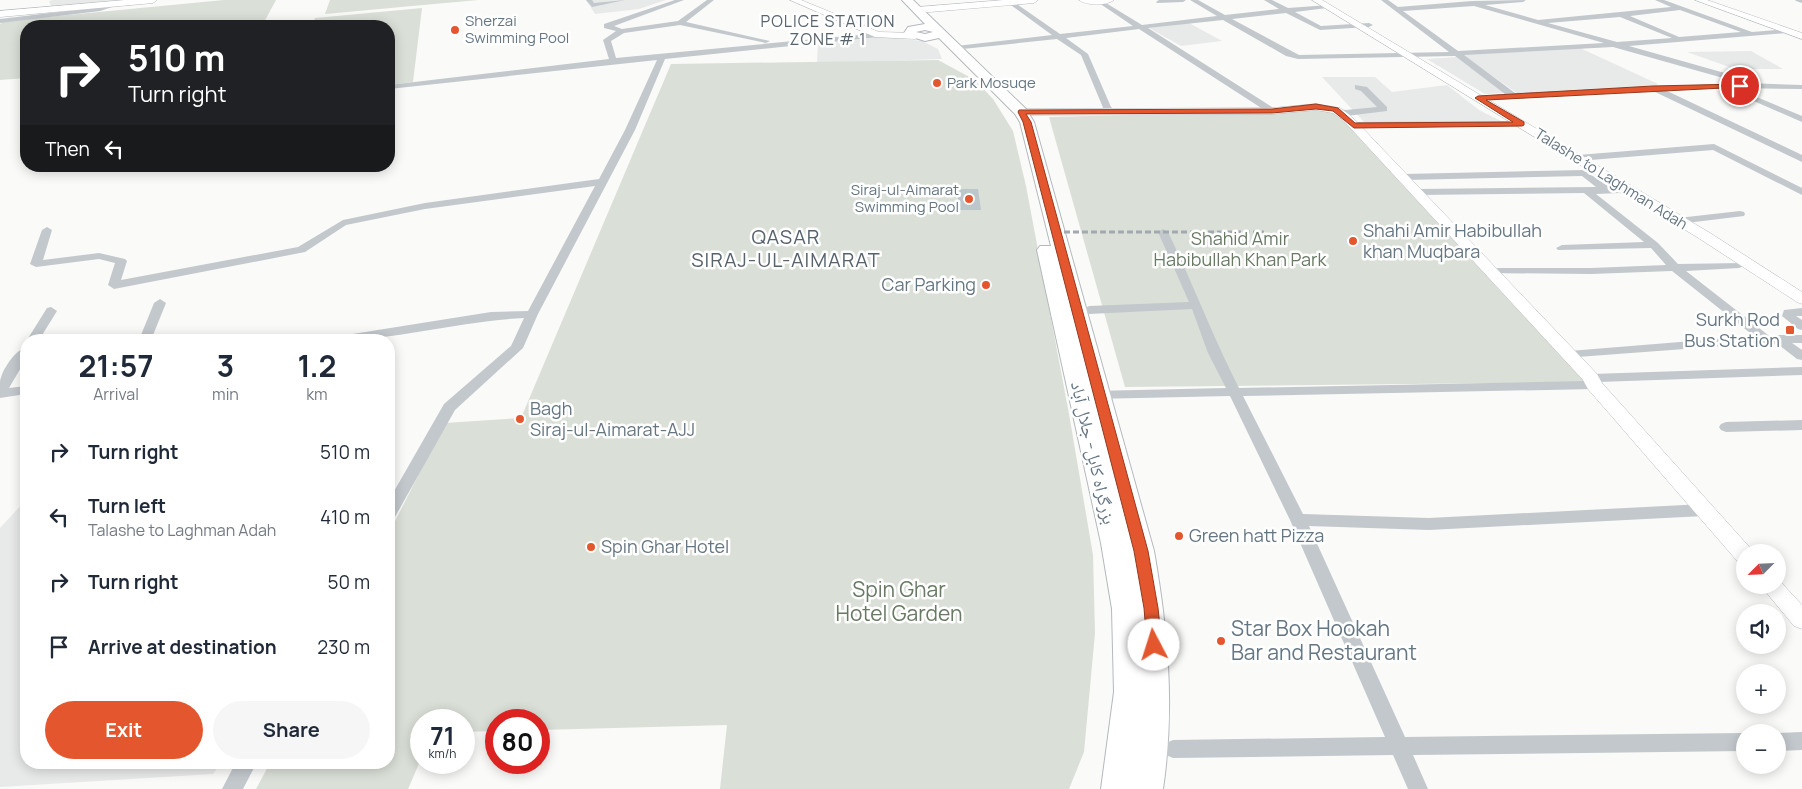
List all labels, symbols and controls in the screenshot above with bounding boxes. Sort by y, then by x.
place label: Sherzai Swimming Pool [465,10,569,48]
district label: POLICE STATION ZONE # 1 [761,10,895,50]
marker: Sherzai Swimming Pool [449,24,461,36]
text: 510 m [128,34,225,82]
icon: right [45,40,110,105]
pin [1719,65,1761,107]
place label: Park Mosuqe [947,72,1036,93]
icon: arrive [1726,72,1754,100]
marker: Park Mosuqe [931,77,943,89]
text: Turn right [128,79,226,109]
street label: Talashe to Laghman Adah [1531,123,1692,234]
icon: left [100,135,128,163]
text: Then [45,136,90,162]
place label: Siraj-ul-Aimarat Swimming Pool [851,179,959,217]
marker: Siraj-ul-Aimarat Swimming Pool [963,193,975,205]
place label: Shahi Amir Habibullah khan Muqbara [1363,218,1542,263]
district label: QASAR SIRAJ-UL-AIMARAT [691,223,881,273]
park label: Shahid Amir Habibullah Khan Park [1154,226,1327,271]
marker: Shahi Amir Habibullah khan Muqbara [1347,235,1359,247]
place label: Car Parking [882,272,976,296]
marker: Car Parking [980,279,992,291]
place label: Surkh Rod Bus Station [1684,307,1780,352]
marker: Surkh Rod Bus Station [1784,324,1796,336]
text: 21:57 [79,345,153,386]
text: 3 [217,345,234,386]
text: 1.2 [297,345,336,386]
street label: بزرگراه کابل- جلال آباد [1066,379,1122,527]
text: Arrival [93,383,139,405]
text: min [212,383,239,405]
text: km [306,383,328,405]
place label: Bagh Siraj-ul-Aimarat-AJJ [530,396,695,441]
marker: Bagh Siraj-ul-Aimarat-AJJ [514,413,526,425]
icon: right [45,438,73,466]
text: Turn right [88,439,178,465]
text: 510 m [320,439,370,465]
text: Turn left [88,493,166,519]
icon: left [45,503,73,531]
text: 410 m [320,504,370,530]
text: Talashe to Laghman Adah [88,519,276,541]
place label: Green hatt Pizza [1189,523,1324,547]
marker: Green hatt Pizza [1173,530,1185,542]
place label: Spin Ghar Hotel [601,534,729,558]
marker: Spin Ghar Hotel [585,541,597,553]
north arrow [1736,544,1786,594]
map controls [1736,544,1786,774]
icon: right [45,568,73,596]
text: Turn right [88,569,178,595]
text: 50 m [328,569,370,595]
park label: Spin Ghar Hotel Garden [836,575,962,627]
button: sound [1736,604,1786,654]
place label: Star Box Hookah Bar and Restaurant [1231,614,1417,666]
position arrow [1127,618,1179,670]
icon: arrive [45,633,73,661]
text: Arrive at destination [88,634,277,660]
text: 230 m [317,634,370,660]
marker: Star Box Hookah Bar and Restaurant [1215,635,1227,647]
button: + [1736,664,1786,714]
button: Exit [45,701,203,759]
button: Share [213,701,370,759]
speed limit sign: 80 [485,709,550,774]
text: 71 [430,718,455,753]
button: − [1736,724,1786,774]
text: km/h [429,745,456,762]

